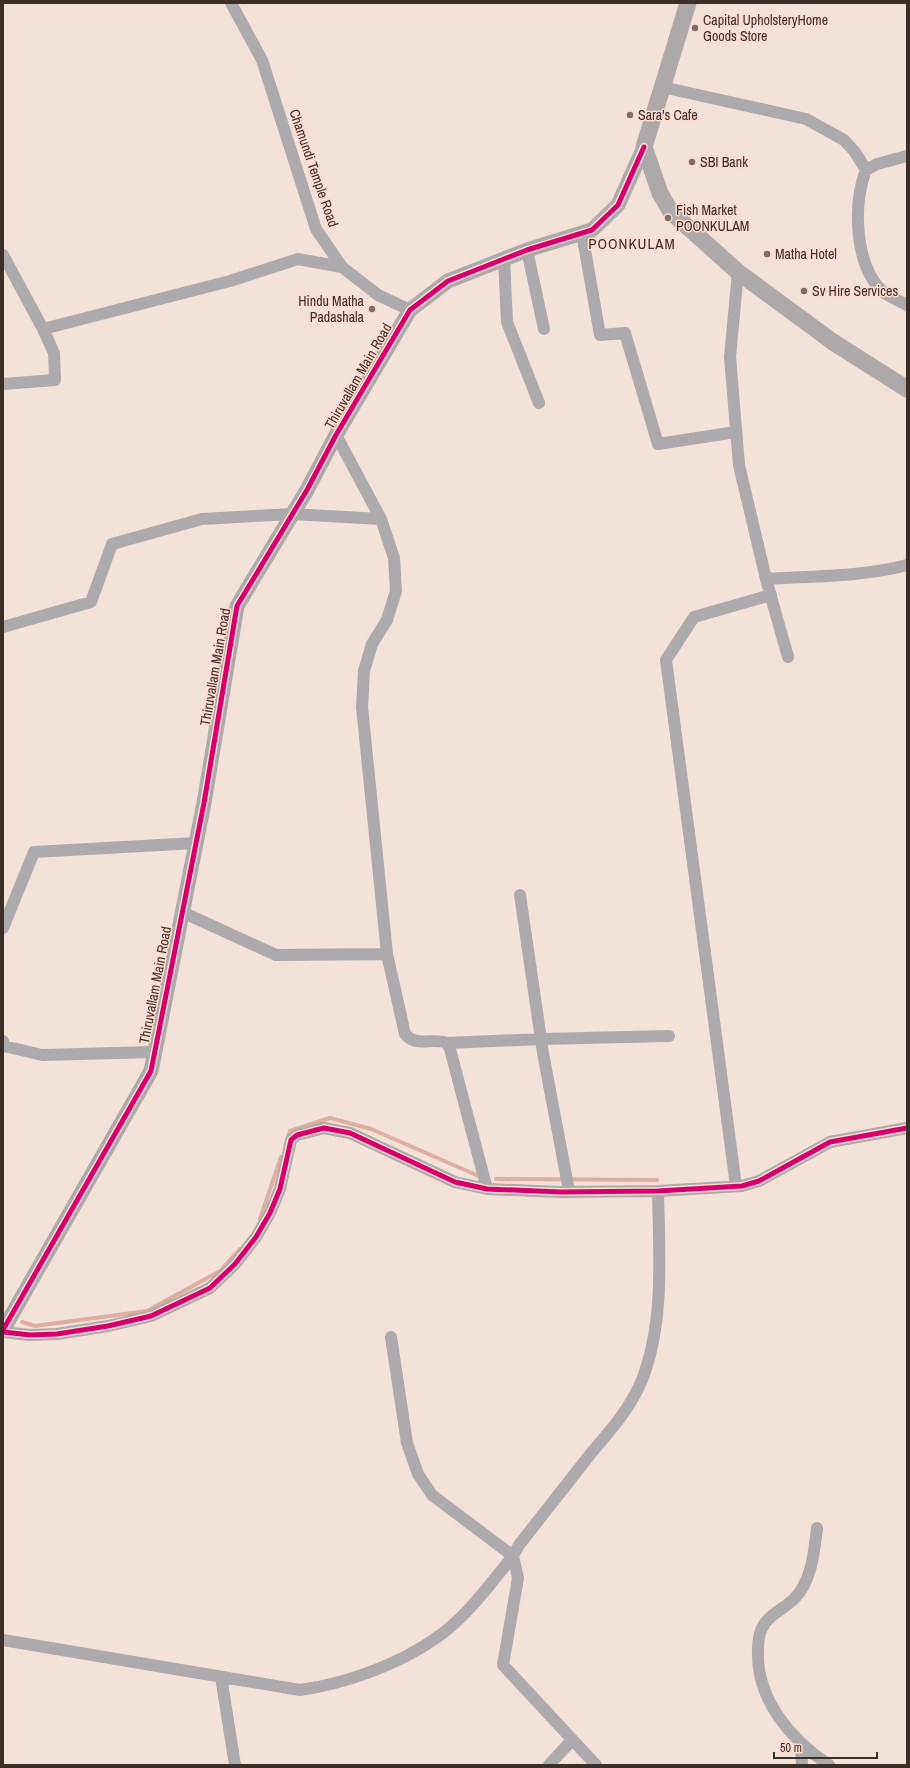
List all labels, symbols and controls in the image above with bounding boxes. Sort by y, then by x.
place label: Capital UpholsteryHome Goods Store [703,11,828,45]
marker: Capital UpholsteryHome Goods Store [690,23,700,33]
place label: Sara's Cafe [638,106,698,124]
street label: Chamundi Temple Road [285,107,343,229]
marker: Sara's Cafe [625,110,635,120]
place label: SBI Bank [700,153,748,171]
marker: SBI Bank [687,157,697,167]
place label: Fish Market POONKULAM [676,201,749,235]
marker: Fish Market POONKULAM [663,213,673,223]
district label: POONKULAM [588,233,676,254]
place label: Matha Hotel [775,245,837,263]
marker: Matha Hotel [762,249,772,259]
place label: Sv Hire Services [812,282,898,300]
marker: Sv Hire Services [799,286,809,296]
place label: Hindu Matha Padashala [298,292,365,326]
marker: Hindu Matha Padashala [367,304,377,314]
street label: Thiruvallam Main Road [320,320,396,432]
street label: Thiruvallam Main Road [196,607,234,727]
street label: Thiruvallam Main Road [135,925,175,1045]
scale bar [774,1734,877,1760]
text: 50 m [780,1740,802,1756]

